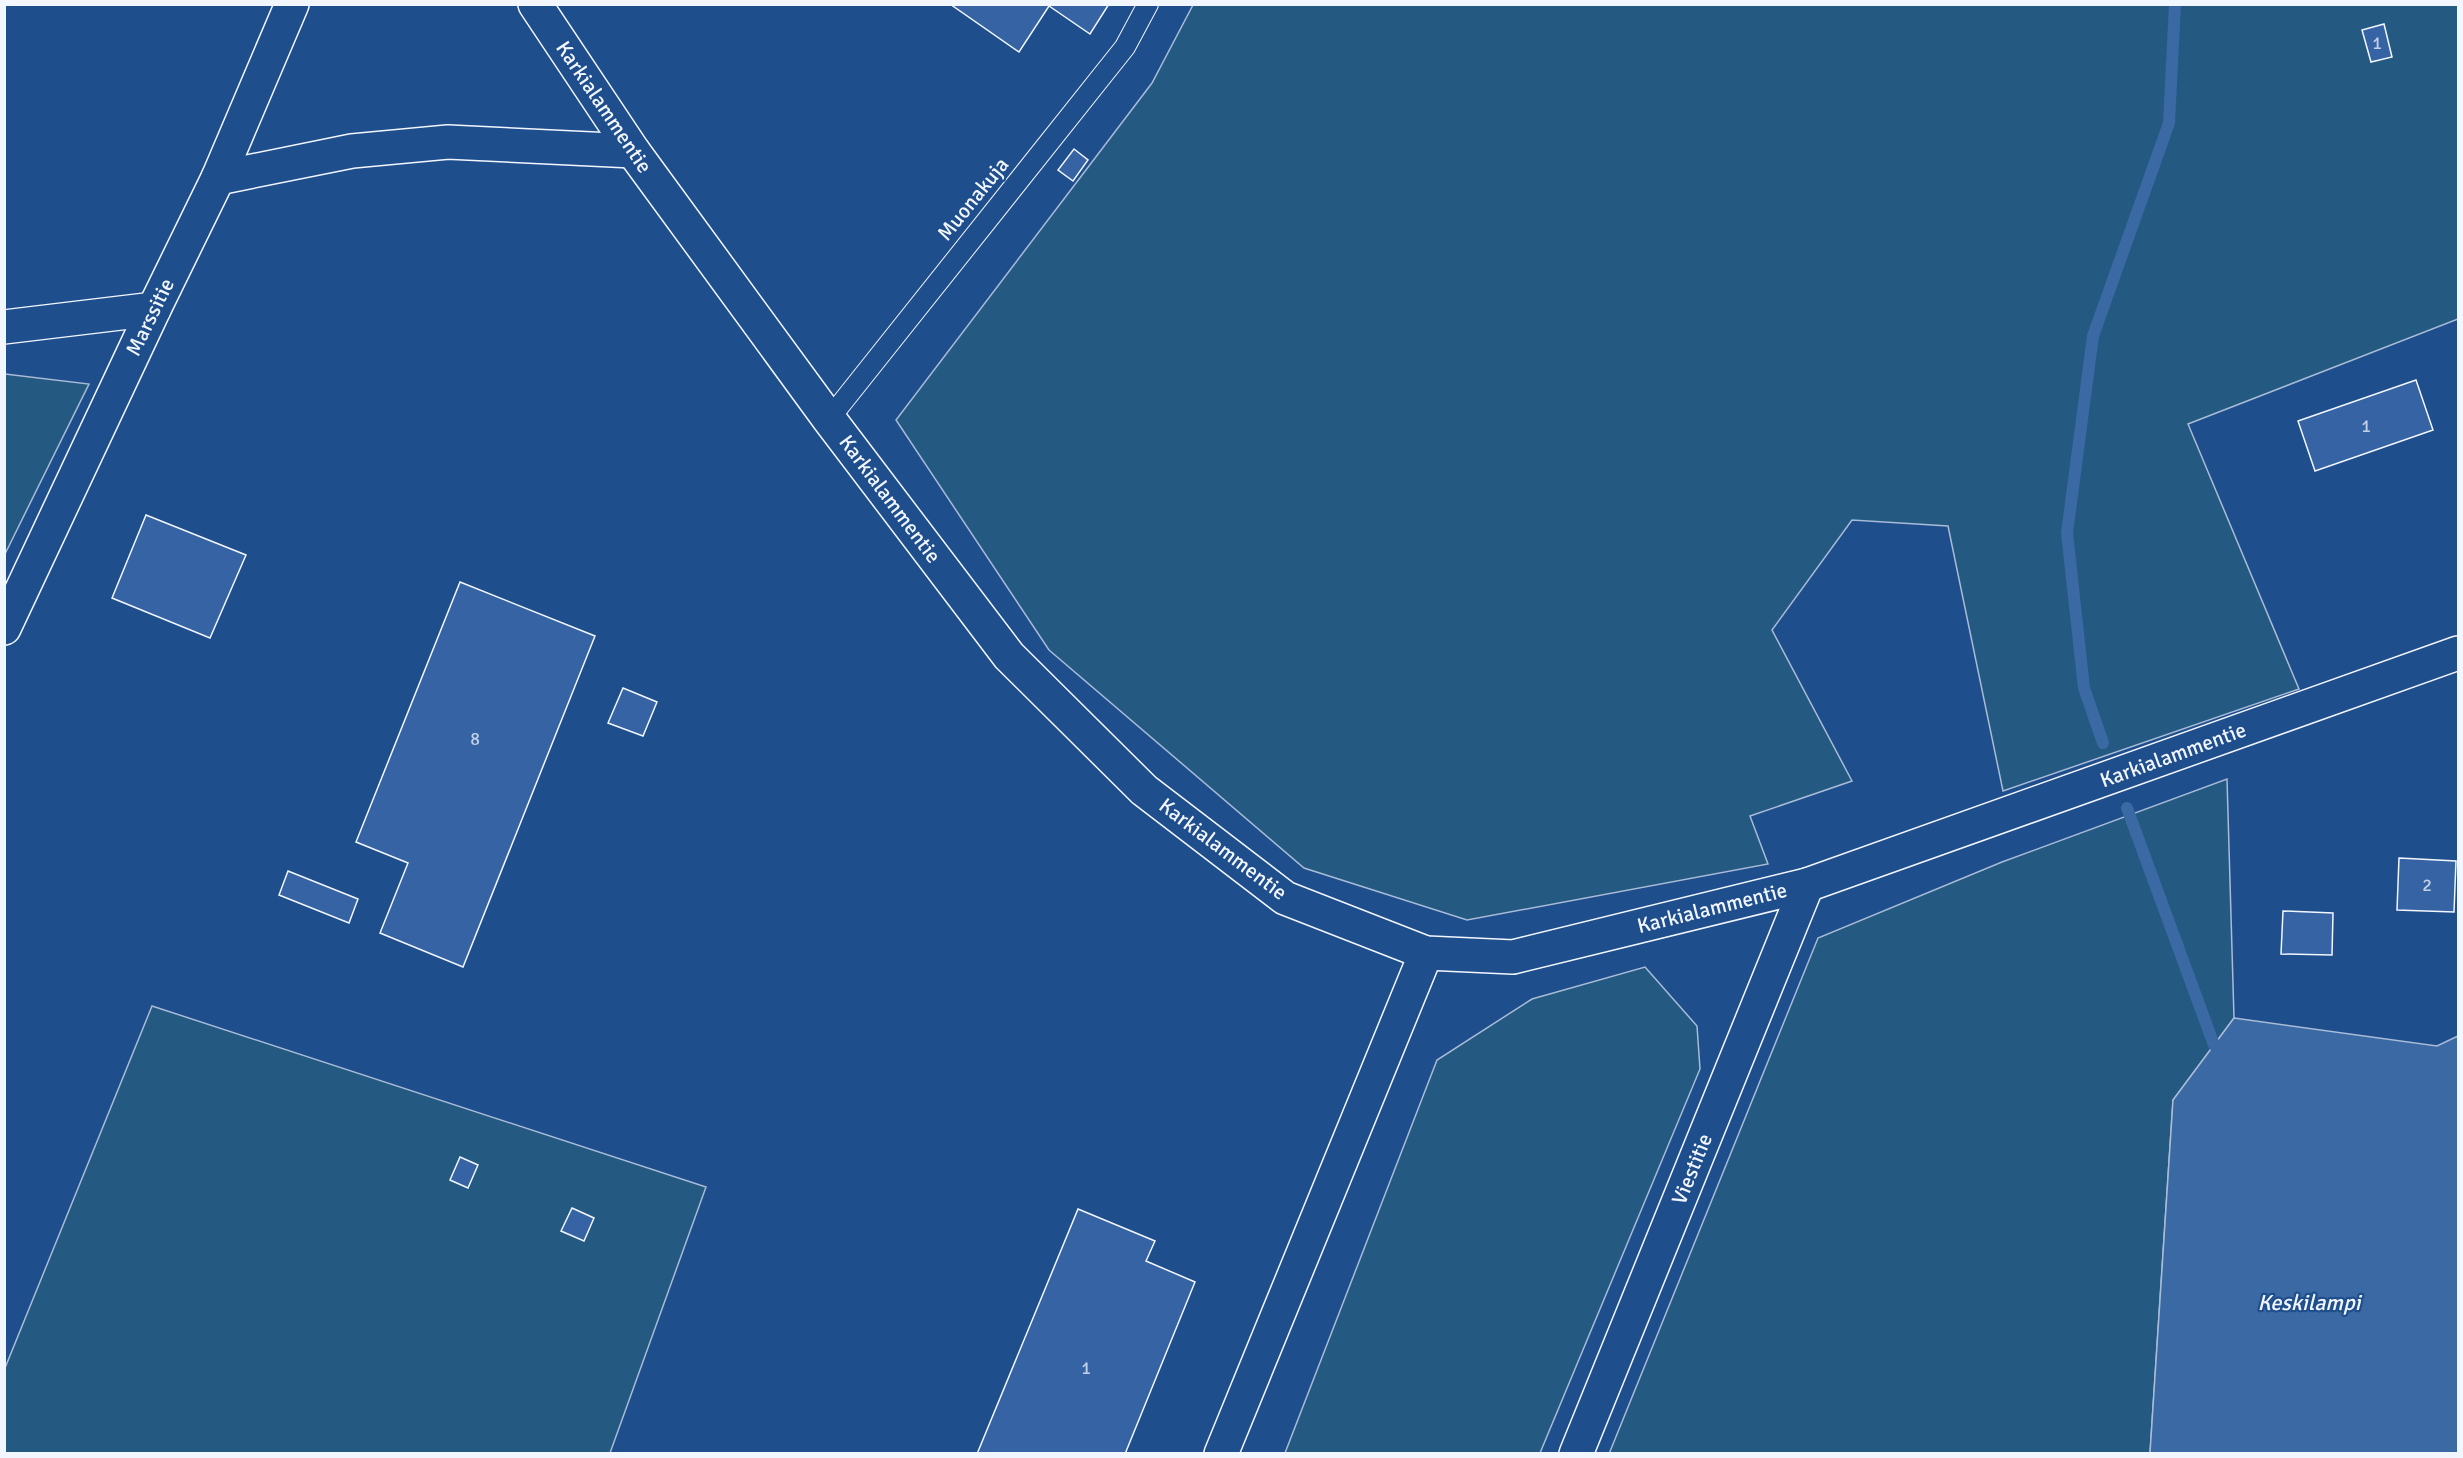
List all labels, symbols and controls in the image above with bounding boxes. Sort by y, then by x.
house number: 1 [2372,32,2382,54]
street label: Karkialammentie [550,36,658,178]
street label: Muonakuja [932,152,1014,246]
street label: Marssitie [120,274,180,360]
house number: 1 [2361,415,2371,437]
street label: Karkialammentie [833,430,947,568]
street label: Karkialammentie [2096,717,2250,793]
house number: 8 [470,728,480,750]
street label: Karkialammentie [1154,792,1292,906]
house number: 2 [2422,874,2432,896]
street label: Karkialammentie [1634,877,1790,939]
street label: Viestitie [1666,1130,1718,1208]
water label: Keskilampi [2257,1289,2363,1316]
house number: 1 [1081,1357,1091,1379]

